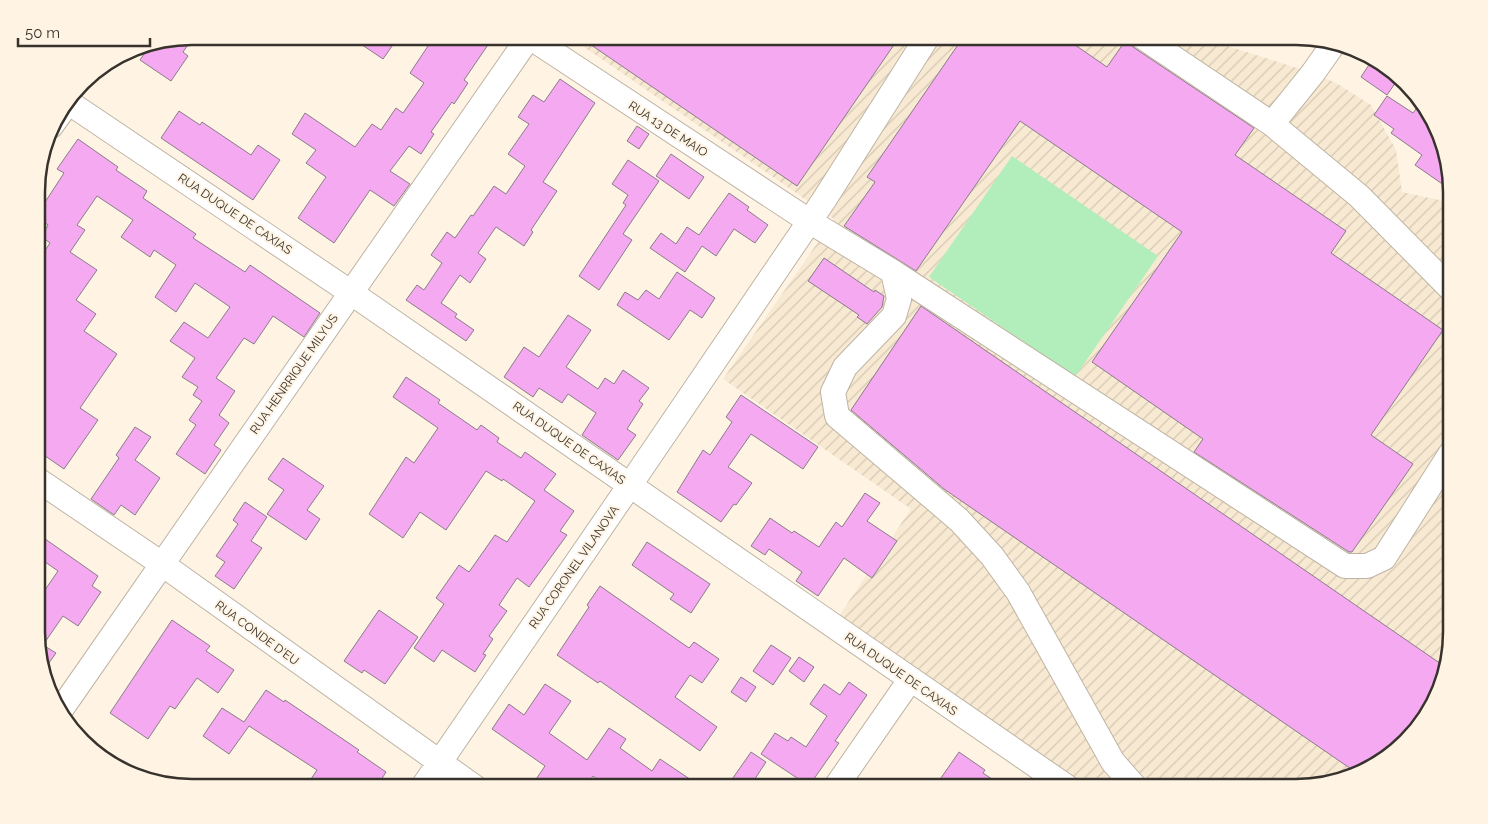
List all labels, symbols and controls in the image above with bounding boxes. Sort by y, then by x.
scale bar [18,15,150,47]
text: 50 m [25,24,60,42]
street label: RUA 13 DE MAIO [626,98,710,160]
street label: RUA DUQUE DE CAXIAS [175,171,295,257]
street label: RUA HENRRIQUE MILYUS [247,311,341,437]
street label: RUA DUQUE DE CAXIAS [510,399,628,487]
street label: RUA CORONEL VILANOVA [526,503,622,631]
street label: RUA CONDE D'EU [212,598,302,668]
street label: RUA DUQUE DE CAXIAS [842,630,960,718]

